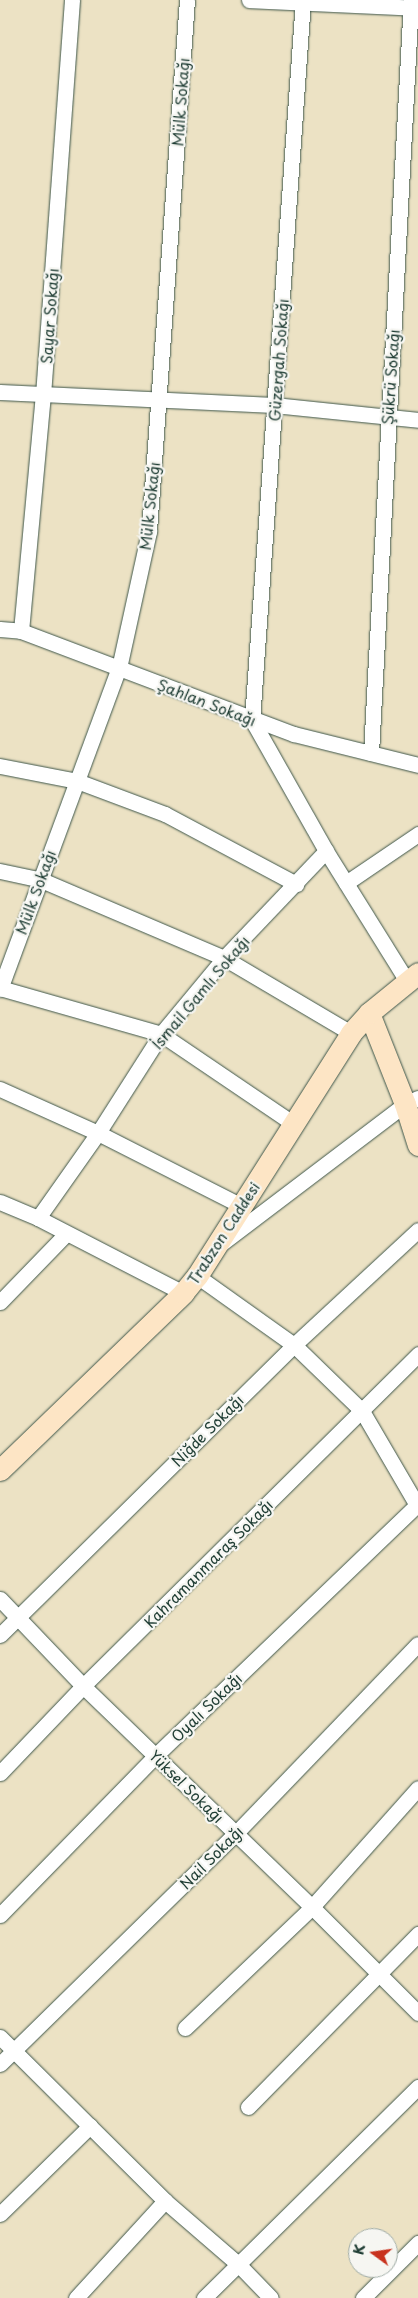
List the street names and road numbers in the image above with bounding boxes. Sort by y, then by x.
street label: Mülk Sokağı [168,57,192,147]
street label: Sayar Sokağı [37,267,61,365]
street label: Güzergah Sokağı [265,298,291,422]
street label: Şükrü Sokağı [378,328,402,426]
street label: Mülk Sokağı [135,461,163,551]
street label: Şahlan Sokağı [155,675,259,729]
street label: Mülk Sokağı [11,847,59,937]
street label: İsmail Gamlı Sokağı [147,931,253,1053]
street label: Trabzon Caddesi [183,1178,263,1288]
street label: Niğde Sokağı [167,1390,247,1470]
street label: Kahramanmaraş Sokağı [140,1495,276,1631]
street label: Oyalı Sokağı [167,1669,245,1745]
street label: Yüksel Sokağı [146,1746,228,1826]
street label: Nail Sokağı [175,1821,247,1893]

